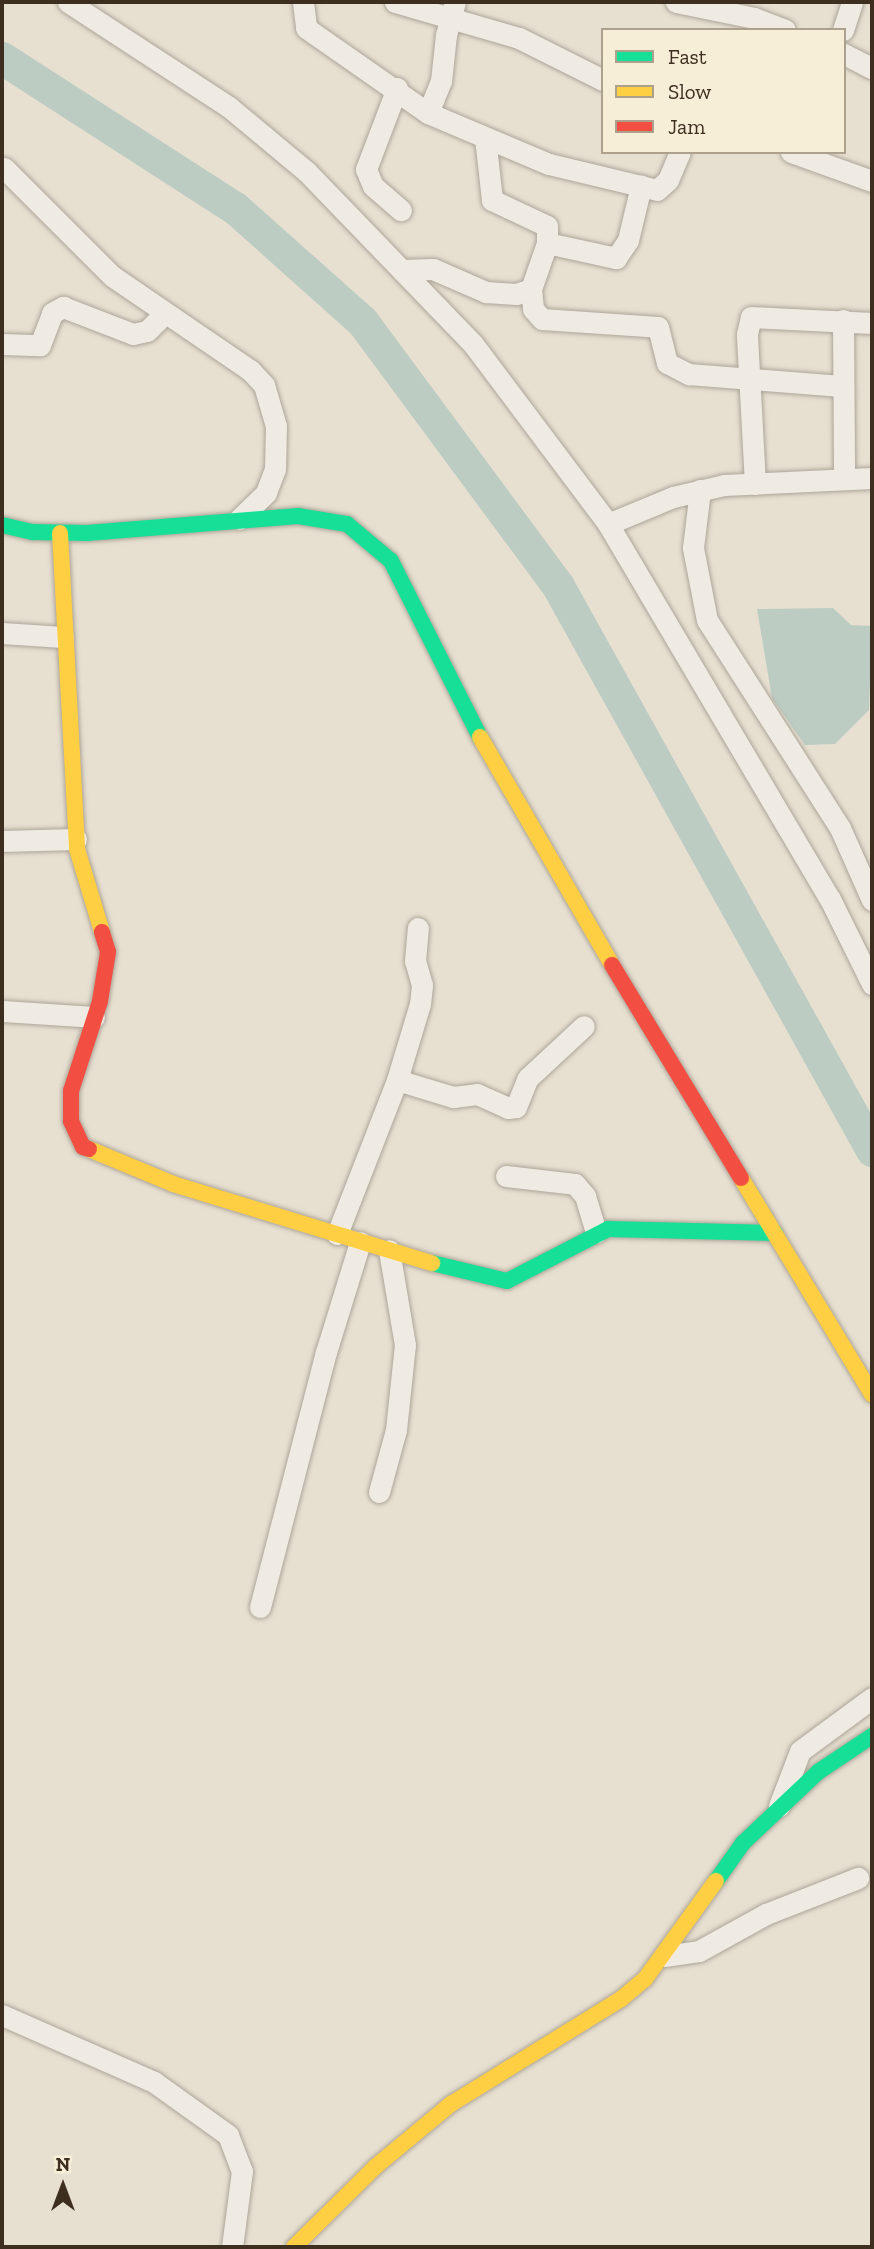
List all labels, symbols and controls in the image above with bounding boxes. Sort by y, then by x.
legend [601,28,846,154]
text: Fast [668,44,707,69]
text: Slow [668,79,711,104]
text: Jam [668,114,705,139]
north arrow [28,2151,98,2221]
text: N [56,2153,70,2176]

